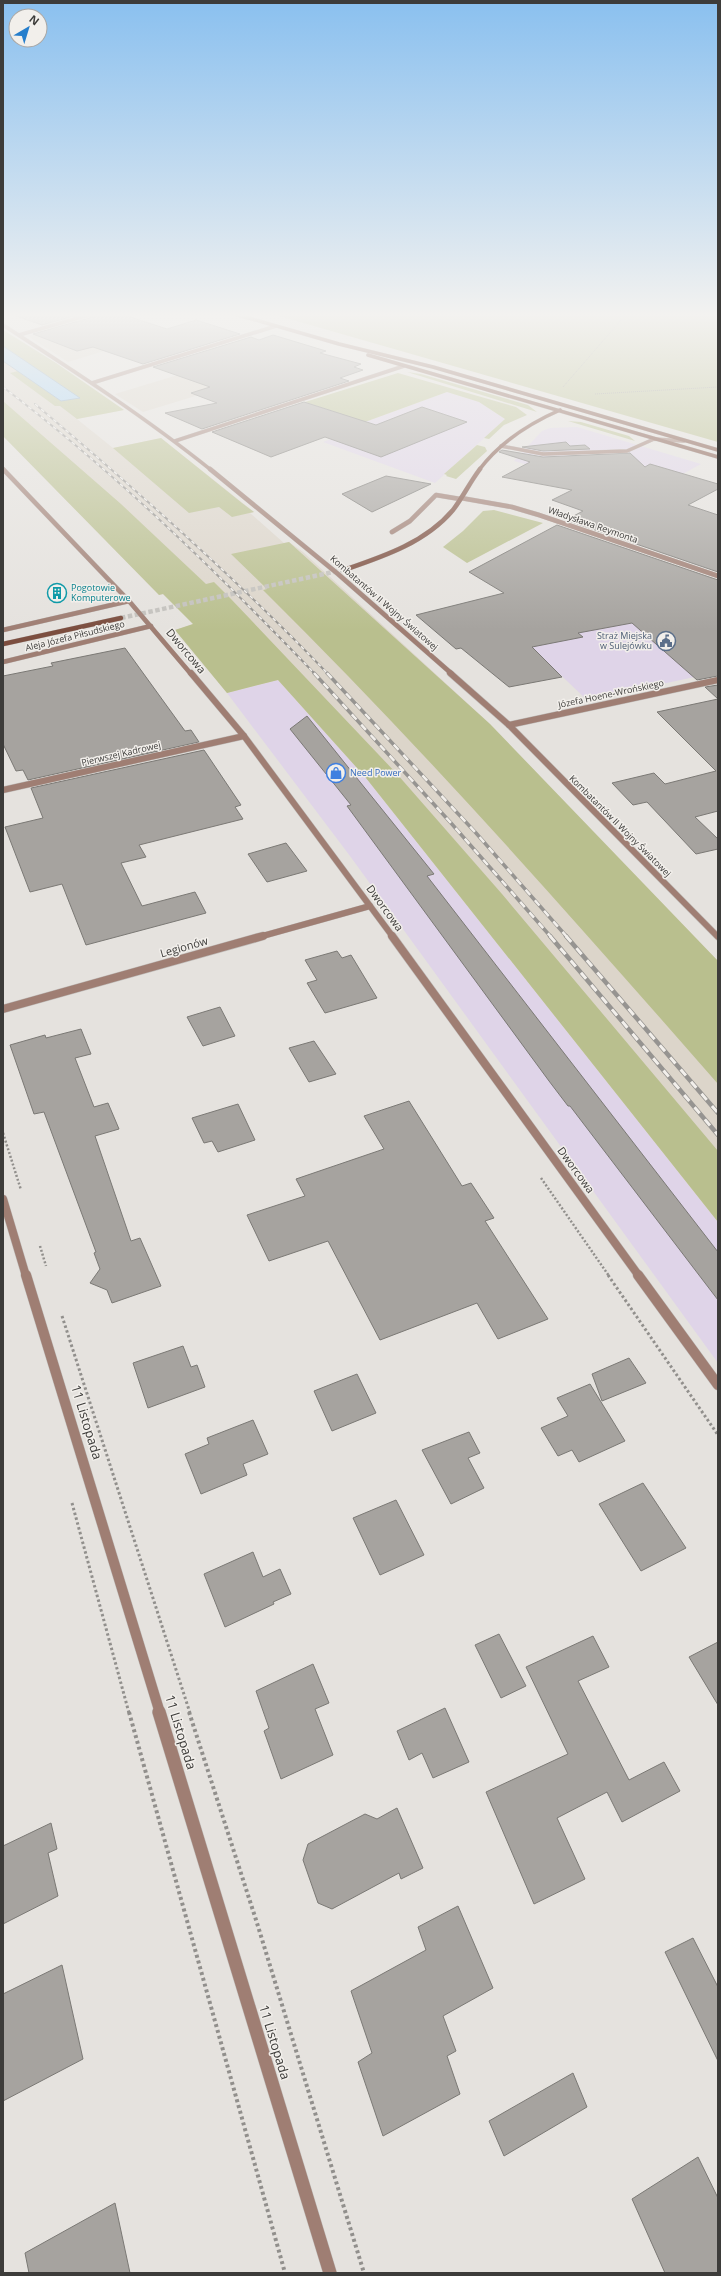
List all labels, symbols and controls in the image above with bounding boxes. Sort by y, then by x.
north arrow [8,8,48,48]
text: N [26,11,43,28]
street label: Władysława Reymonta [547,503,640,546]
street label: Kombatantów II Wojny Światowej [328,552,441,653]
place label: Pogotowie Komputerowe [71,581,131,604]
building icon: Pogotowie Komputerowe [46,582,68,604]
street label: Aleja Józefa Piłsudskiego [24,617,126,654]
street label: Dworcowa [163,625,210,676]
place label: Straż Miejska w Sulejówku [597,629,652,652]
public building icon: Straż Miejska w Sulejówku [655,630,677,652]
street label: Józefa Hoene-Wrońskiego [556,676,665,711]
street label: Pierwszej Kadrowej [80,738,162,769]
shop icon: Need Power [325,762,347,784]
place label: Need Power [350,766,402,779]
street label: Kombatantów II Wojny Światowej [567,772,674,879]
street label: Dworcowa [363,881,407,934]
street label: Legionów [158,932,210,961]
street label: Dworcowa [554,1143,598,1196]
street label: 11 Listopada [67,1382,107,1462]
street label: 11 Listopada [161,1692,201,1772]
street label: 11 Listopada [255,2002,295,2082]

